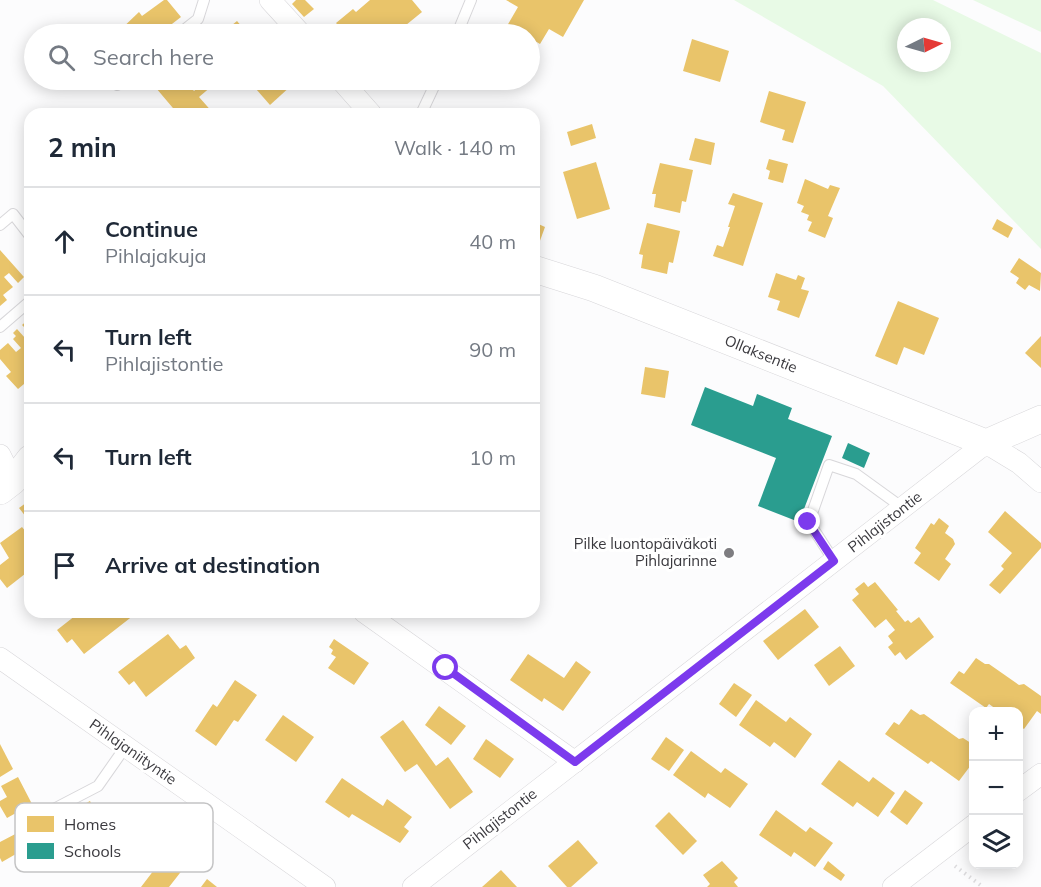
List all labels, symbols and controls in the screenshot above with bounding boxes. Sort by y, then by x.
north arrow [897,18,951,72]
search box [24,24,540,90]
icon: search [45,41,78,74]
text: Search here [93,43,214,71]
text: 2 min [48,131,117,164]
text: Walk · 140 m [394,135,516,160]
text: Continue [105,215,198,243]
icon: ahead [48,225,81,258]
text: 40 m [469,229,516,254]
text: Pihlajakuja [105,243,207,268]
text: Turn left [105,323,192,351]
street label: Ollaksentie [722,330,800,377]
icon: left [48,333,81,366]
text: 90 m [469,337,516,362]
text: Pihlajistontie [105,351,223,376]
icon: left [48,441,81,474]
text: Turn left [105,443,192,471]
text: 10 m [469,445,516,470]
street label: Pihlajistontie [844,487,925,556]
route end [794,508,820,534]
place label: Pilke luontopäiväkoti Pihlajarinne [574,534,717,570]
marker: Pilke luontopäiväkoti Pihlajarinne [722,546,736,560]
icon: arrive [48,549,81,582]
text: Arrive at destination [105,551,320,579]
route start [432,654,458,680]
map controls [969,707,1023,869]
button: + [969,707,1023,761]
street label: Pihlajaniityntie [86,714,181,789]
button: − [969,761,1023,815]
street label: Pihlajistontie [459,784,540,853]
legend [15,803,213,872]
text: Homes [64,814,116,834]
button: layers [969,815,1023,869]
text: Schools [64,841,121,861]

